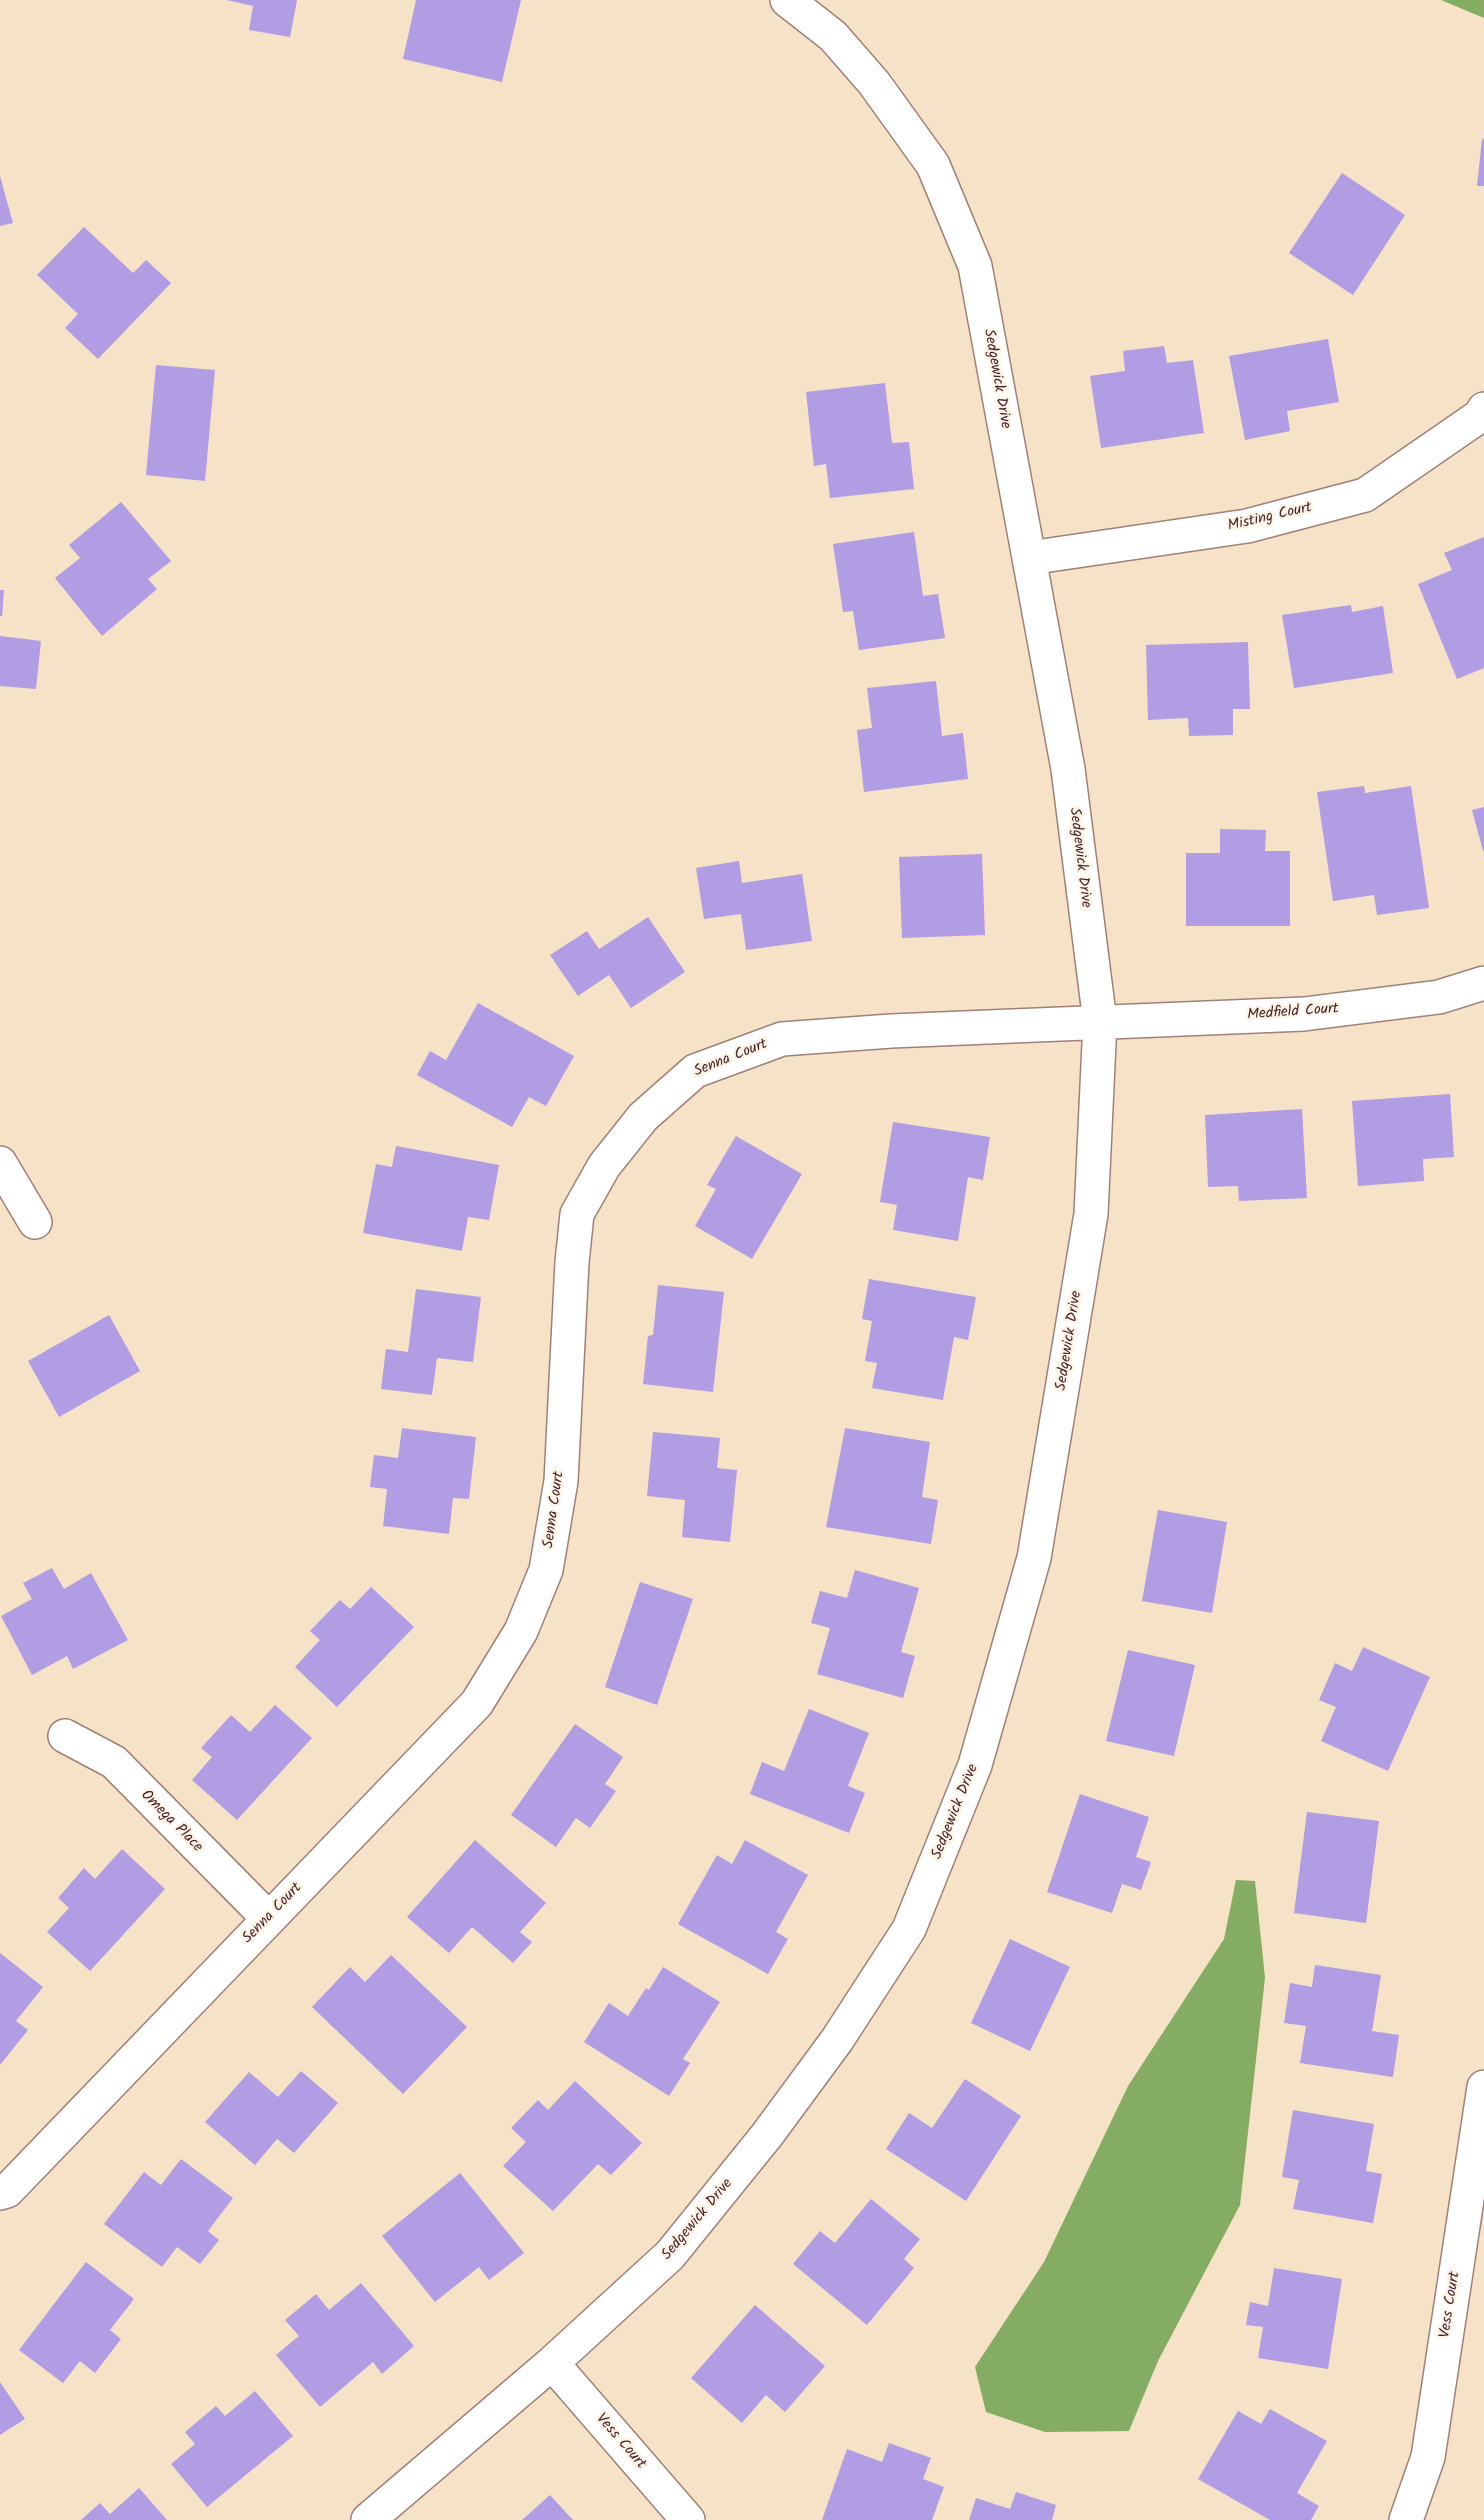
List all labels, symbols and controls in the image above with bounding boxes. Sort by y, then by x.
street label: Sedgewick Drive [978,328,1014,430]
street label: Misting Court [1226,500,1314,536]
street label: Sedgewick Drive [1064,807,1094,909]
street label: Medfield Court [1247,1001,1339,1025]
street label: Senna Court [692,1036,770,1082]
street label: Sedgewick Drive [1053,1290,1087,1392]
street label: Senna Court [541,1470,569,1550]
street label: Sedgewick Drive [929,1762,983,1862]
street label: Omega Place [136,1787,206,1857]
street label: Senna Court [240,1880,306,1948]
street label: Sedgewick Drive [659,2176,737,2264]
street label: Vess Court [1437,2270,1465,2340]
street label: Vess Court [591,2411,649,2473]

